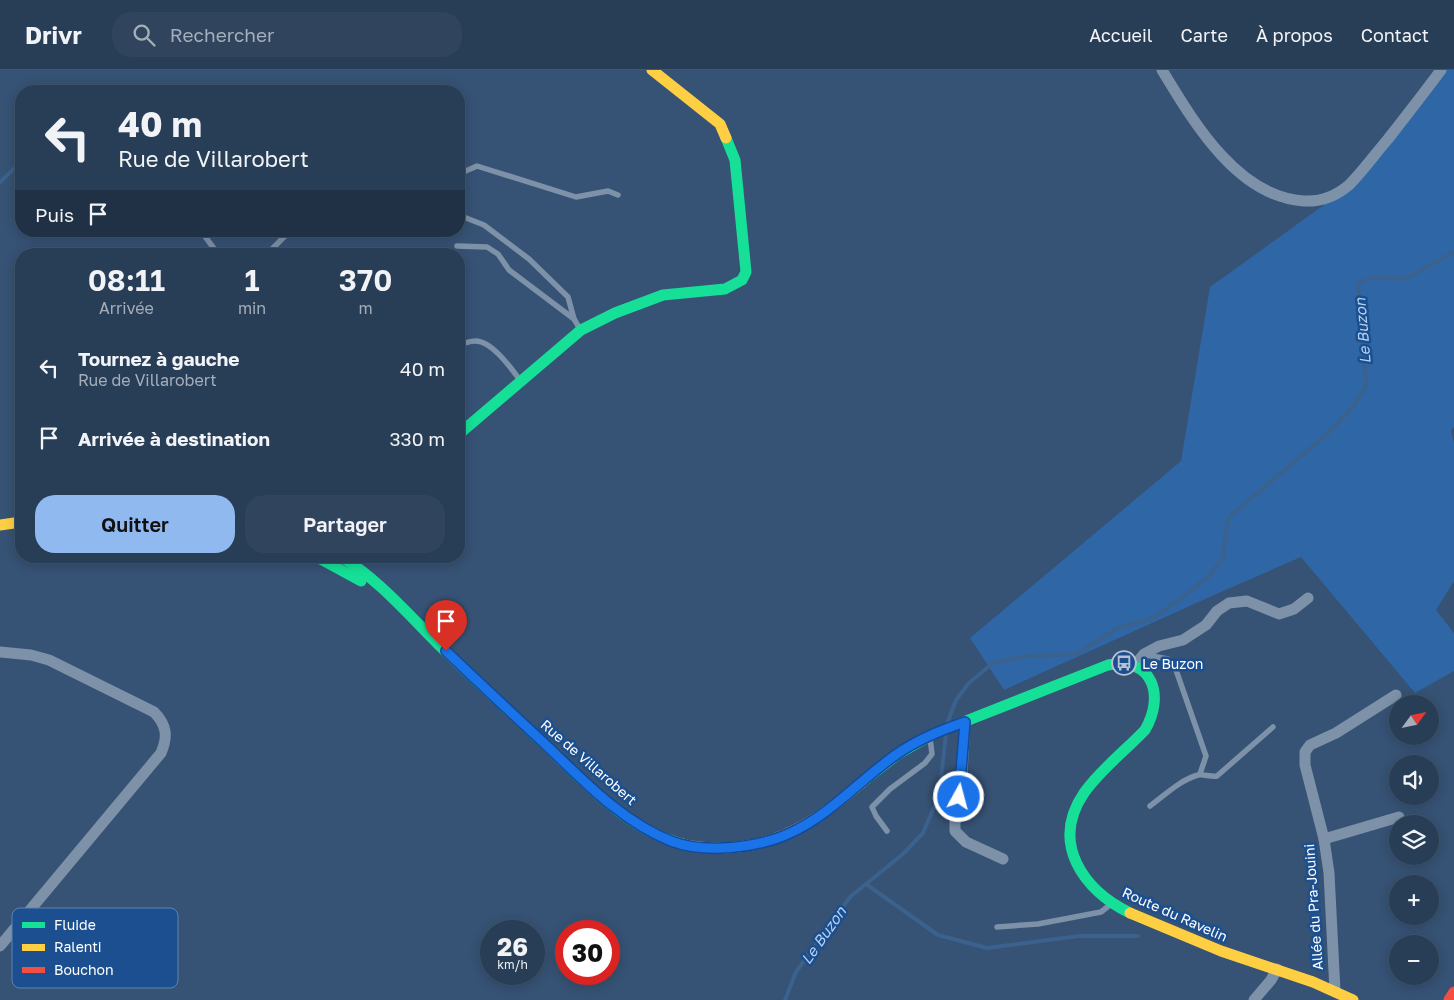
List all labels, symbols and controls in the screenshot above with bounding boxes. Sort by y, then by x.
search box [112,12,462,57]
text: Drivr [25,20,82,49]
icon: search [130,21,158,49]
text: Rechercher [170,23,274,46]
text: Accueil [1089,24,1153,46]
text: Carte [1181,24,1228,46]
text: À propos [1256,24,1333,46]
text: Contact [1361,24,1429,46]
text: 40 m [118,103,202,145]
icon: left [35,105,100,170]
text: Rue de Villarobert [118,145,309,172]
icon: arrive [84,200,112,228]
text: Puis [35,203,74,226]
text: 08:11 [88,262,165,298]
text: 1 [244,262,260,298]
text: 370 [339,262,392,298]
water label: Le Buzon [1350,297,1374,365]
text: Arrivée [99,298,154,318]
text: min [238,298,266,318]
text: m [358,298,373,318]
text: Tournez à gauche [78,347,239,370]
icon: left [35,354,63,382]
text: 40 m [400,357,445,380]
text: Rue de Villarobert [78,370,217,390]
icon: arrive [35,424,63,452]
text: Arrivée à destination [78,427,270,450]
text: 330 m [389,427,445,450]
button: Quitter [35,495,235,553]
button: Partager [245,495,445,553]
pin [425,600,467,651]
icon: arrive [432,607,460,635]
bus stop icon: Le Buzon [1111,650,1137,676]
place label: Le Buzon [1142,655,1203,672]
north arrow [1389,695,1439,745]
map controls [1389,695,1439,985]
street label: Rue de Villarobert [538,716,640,808]
button: sound [1389,755,1439,805]
position arrow [932,770,984,822]
button: layers [1389,815,1439,865]
street label: Allée du Pra-Jouini [1300,843,1326,971]
button: + [1389,875,1439,925]
street label: Route du Ravelin [1120,883,1230,945]
water label: Le Buzon [797,902,850,967]
legend [12,908,178,988]
text: Fluide [54,916,96,933]
speed limit sign: 30 [555,920,620,985]
text: 26 [497,931,528,962]
button: − [1389,935,1439,985]
text: Ralenti [54,938,102,955]
text: km/h [497,957,528,972]
text: Bouchon [54,961,114,978]

